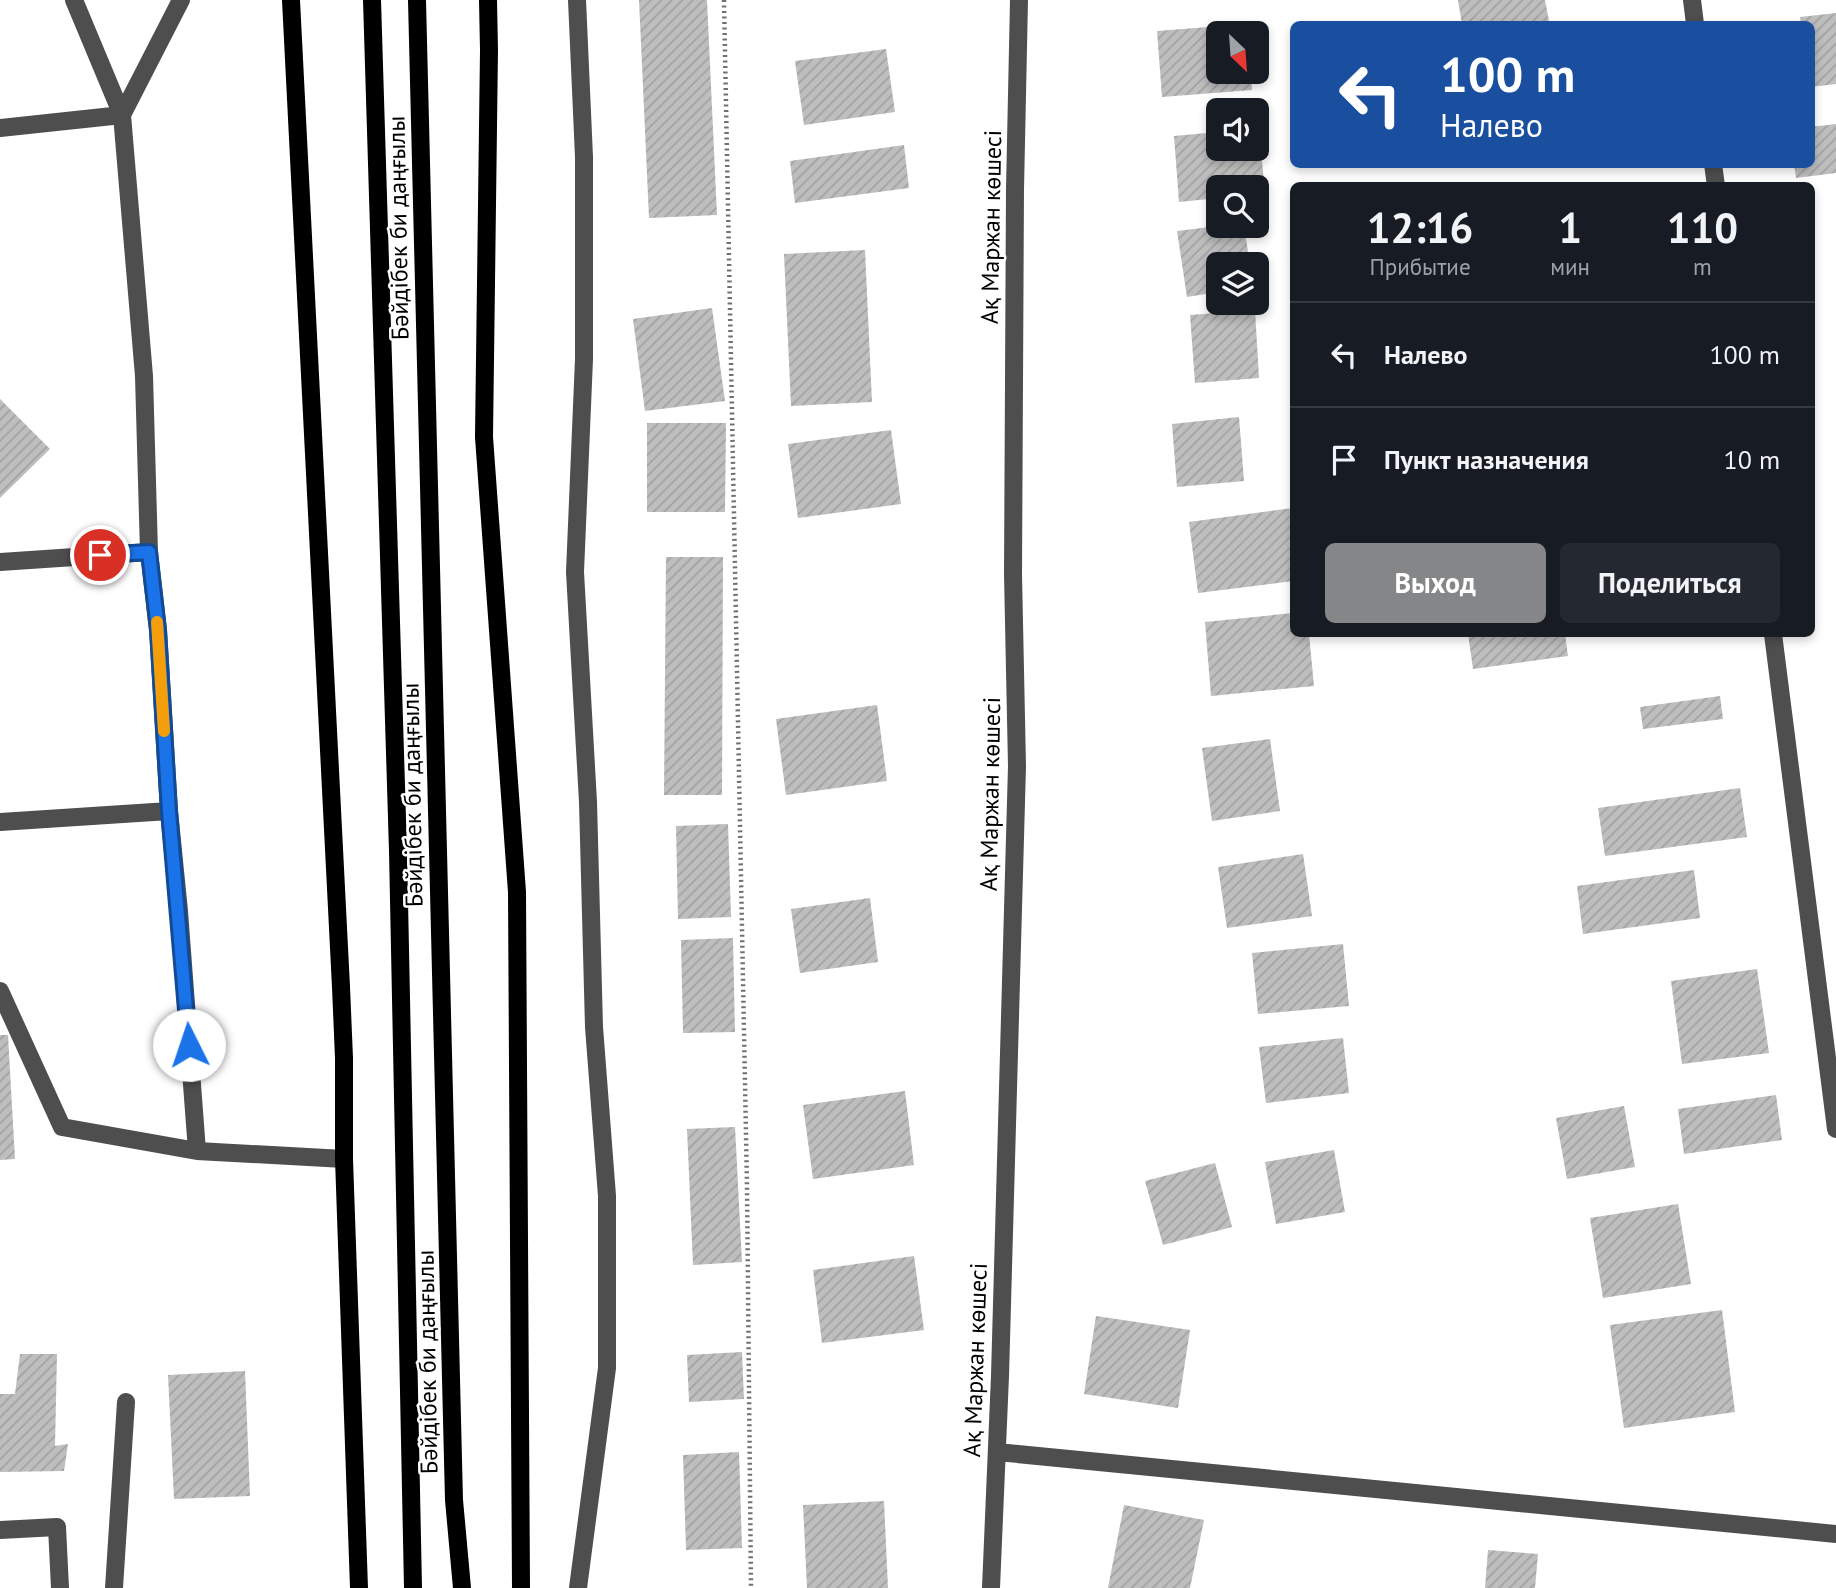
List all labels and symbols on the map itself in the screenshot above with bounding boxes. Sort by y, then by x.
north arrow [1206,21,1269,84]
street label: Бәйдібек би даңғылы [381,116,415,340]
street label: Ақ Маржан көшесі [974,130,1008,324]
pin [70,525,130,585]
street label: Бәйдібек би даңғылы [395,683,429,907]
street label: Ақ Маржан көшесі [973,697,1007,891]
position arrow [152,1008,226,1082]
street label: Бәйдібек би даңғылы [410,1250,444,1474]
street label: Ақ Маржан көшесі [956,1262,994,1458]

